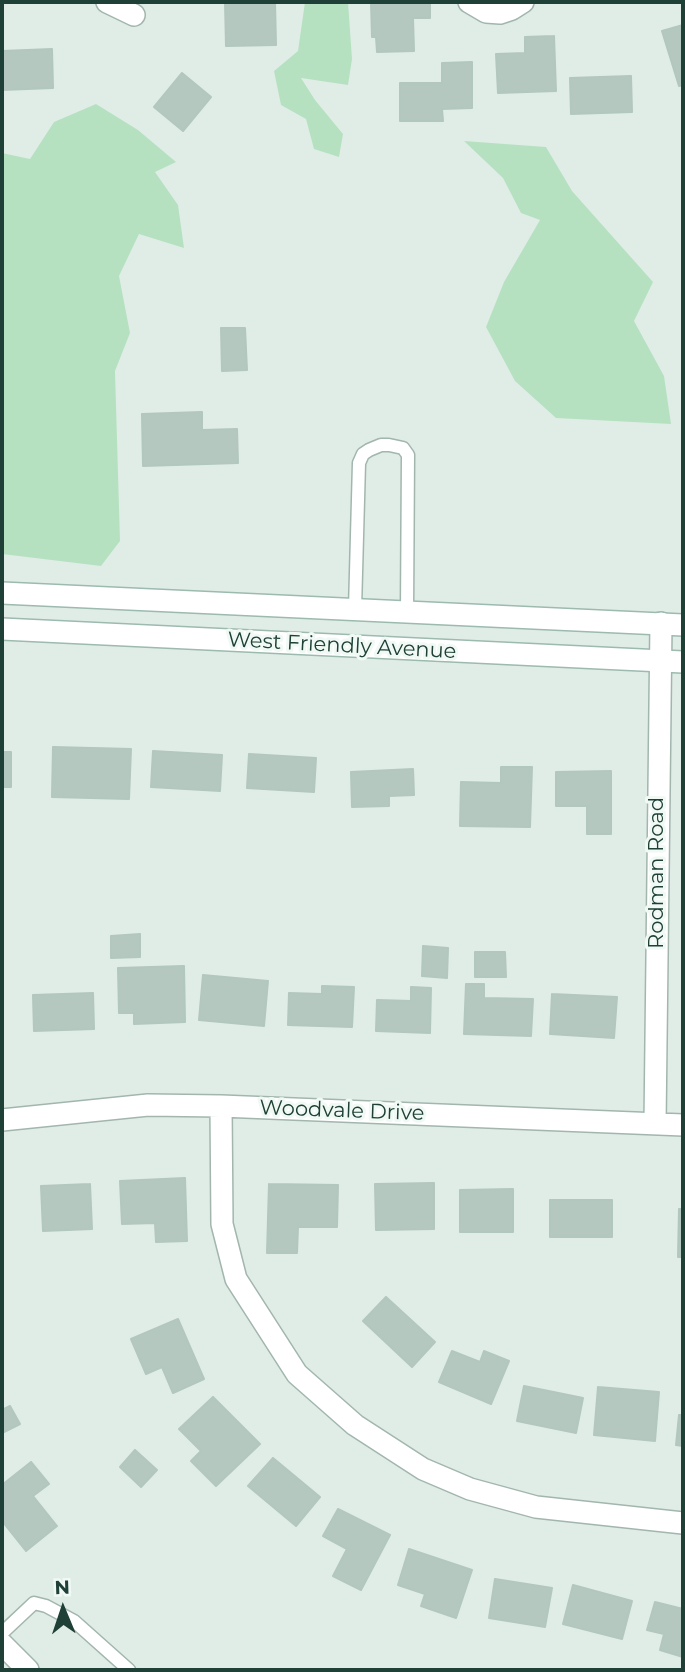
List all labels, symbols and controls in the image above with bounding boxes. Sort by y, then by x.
street label: West Friendly Avenue [227,627,457,665]
street label: Rodman Road [644,797,670,949]
street label: Woodvale Drive [259,1096,425,1126]
north arrow [28,1574,98,1644]
text: N [54,1576,70,1599]

